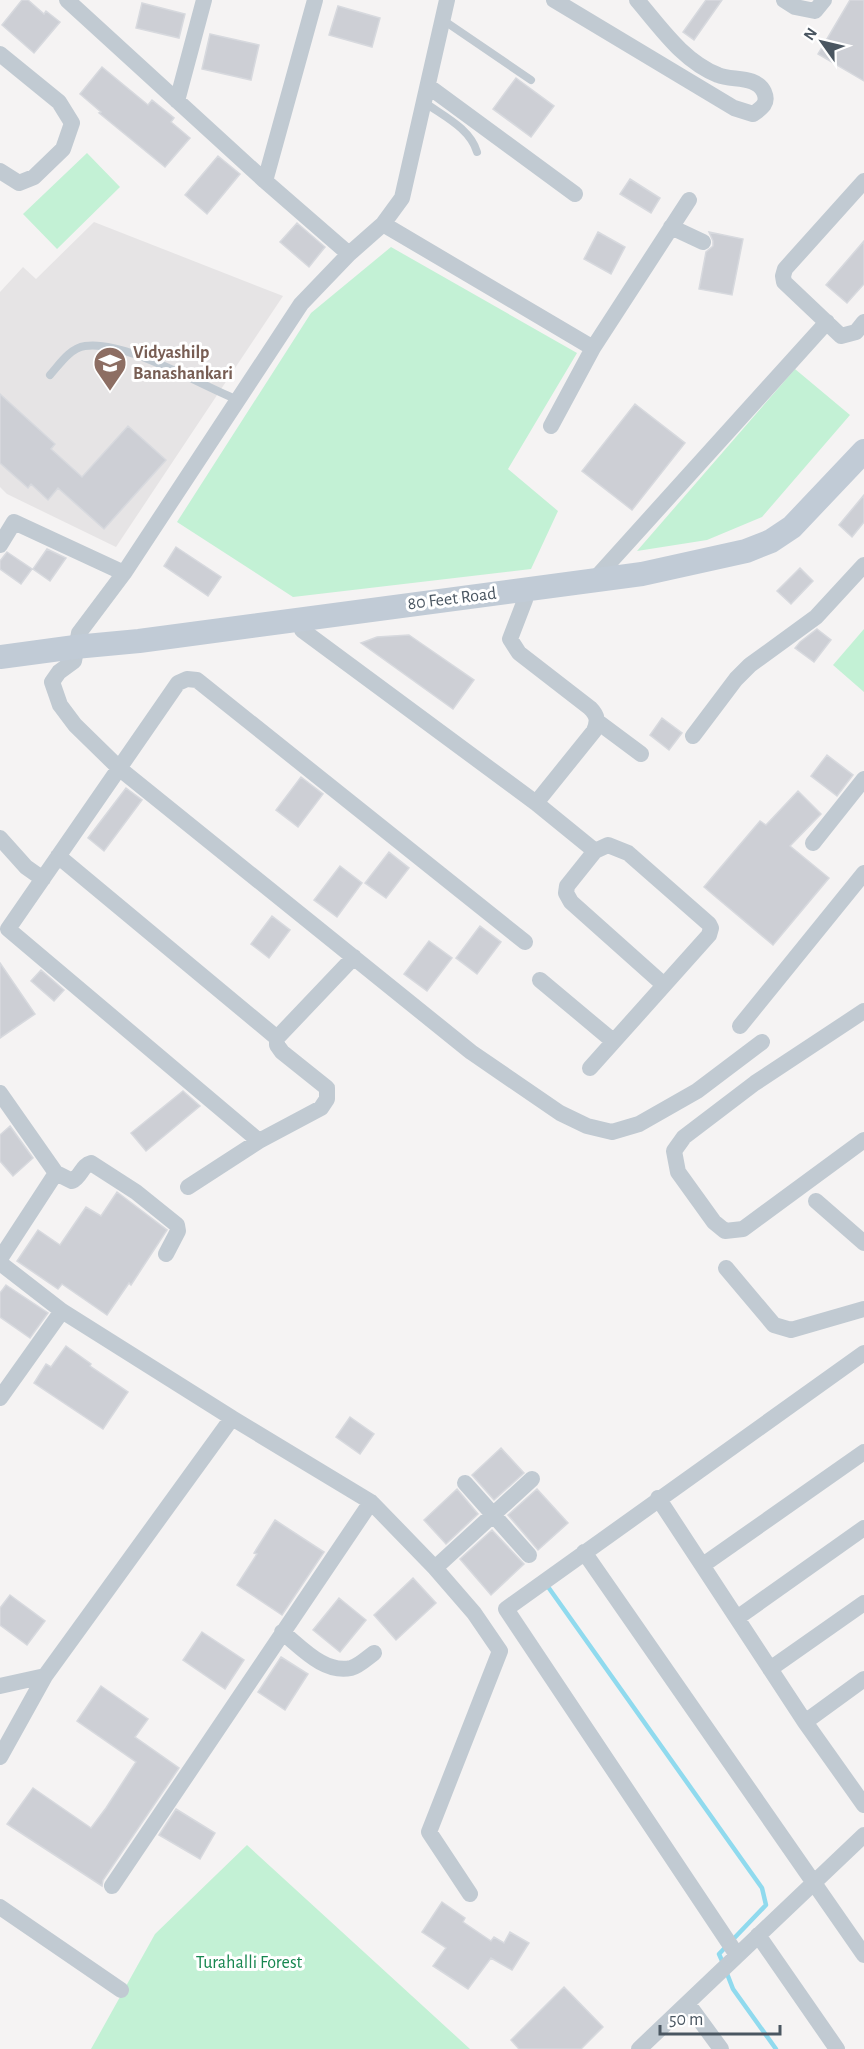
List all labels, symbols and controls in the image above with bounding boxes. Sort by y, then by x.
north arrow [792,12,852,72]
text: N [801,25,820,43]
place label: Vidyashilp Banashankari [133,344,233,383]
school or university icon: Vidyashilp Banashankari [92,345,128,392]
street label: 80 Feet Road [407,585,497,613]
park label: Turahalli Forest [196,1954,303,1972]
scale bar [660,1998,780,2036]
text: 50 m [669,2011,703,2029]

